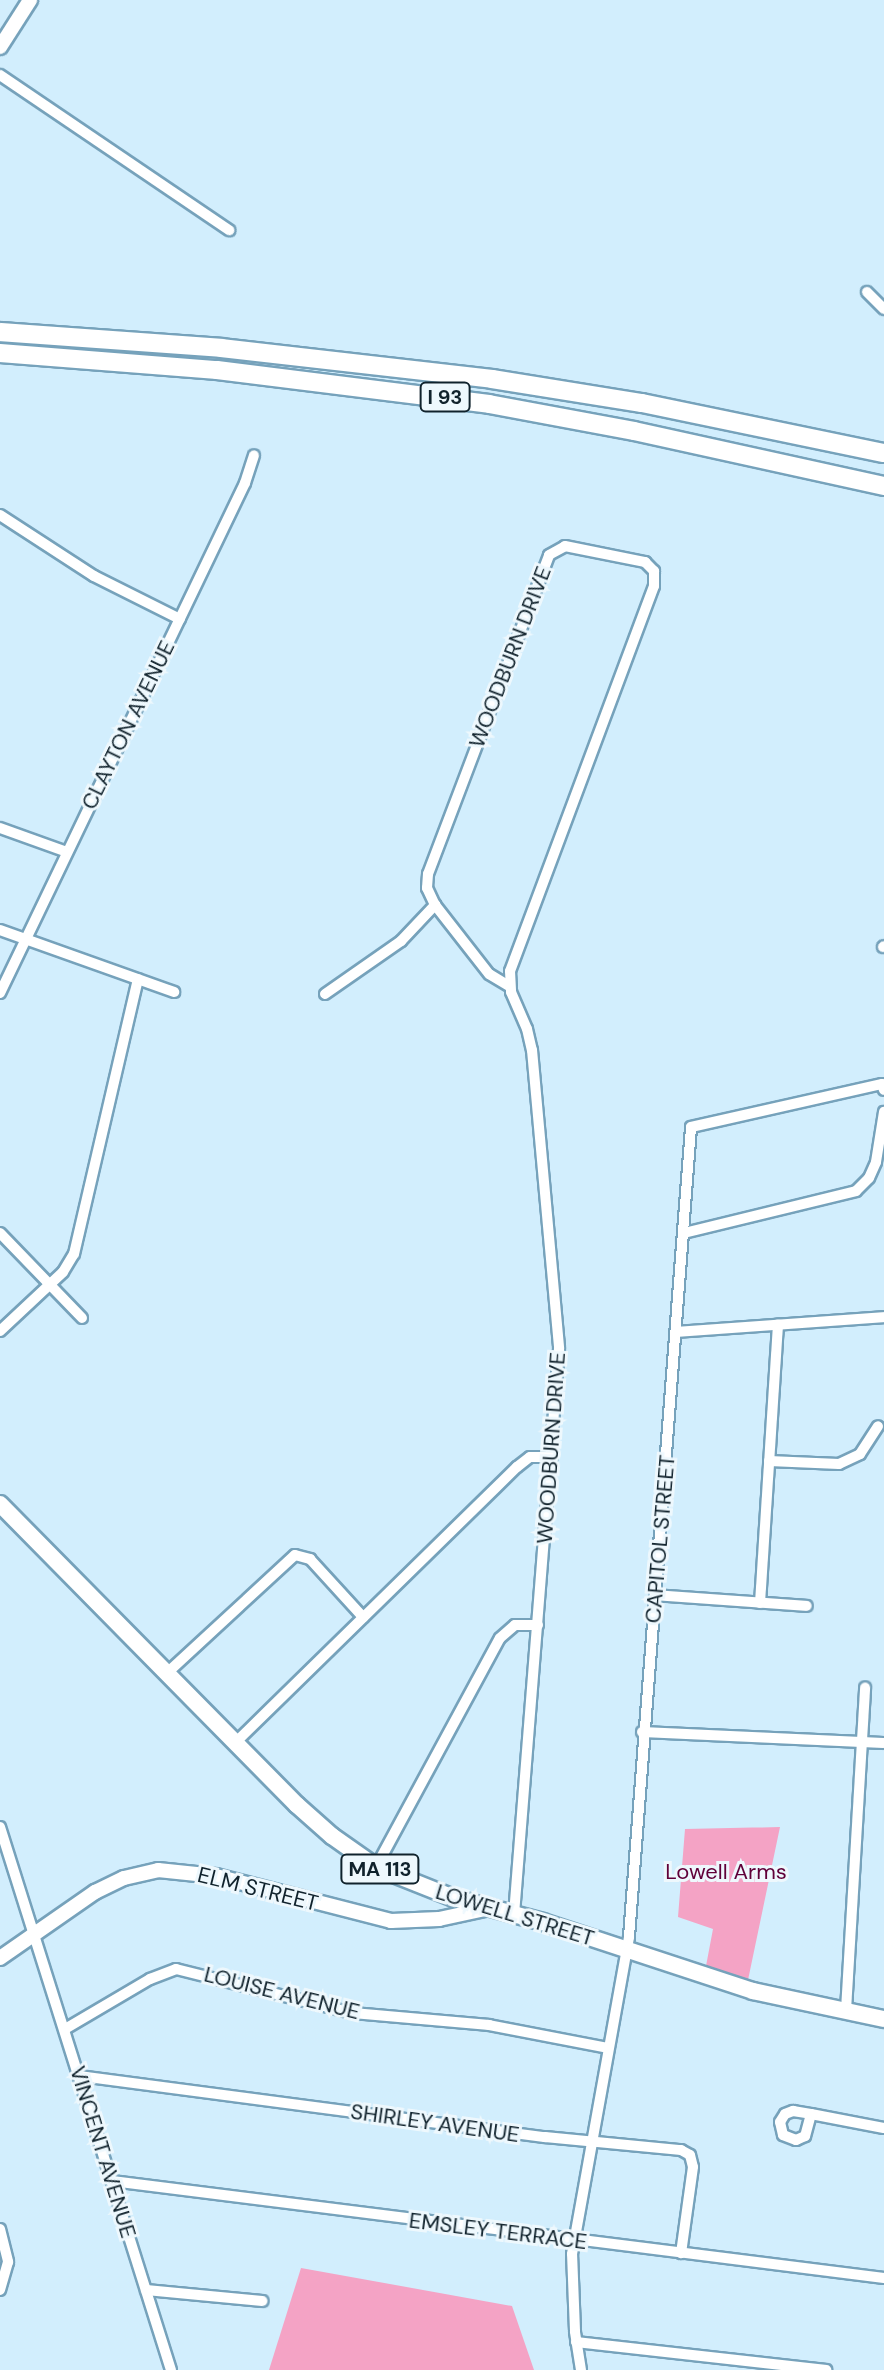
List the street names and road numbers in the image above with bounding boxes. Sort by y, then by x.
road number: I 93 [419,381,471,413]
street label: WOODBURN DRIVE [463,563,557,751]
street label: CLAYTON AVENUE [76,636,180,814]
street label: WOODBURN DRIVE [531,1351,571,1545]
street label: CAPITOL STREET [639,1454,681,1624]
road number: MA 113 [340,1853,420,1885]
street label: ELM STREET [195,1861,321,1917]
street label: LOWELL STREET [433,1878,597,1952]
street label: LOUISE AVENUE [201,1961,363,2025]
street label: VINCENT AVENUE [64,2063,142,2241]
street label: SHIRLEY AVENUE [349,2098,521,2148]
street label: EMSLEY TERRACE [407,2207,589,2255]

